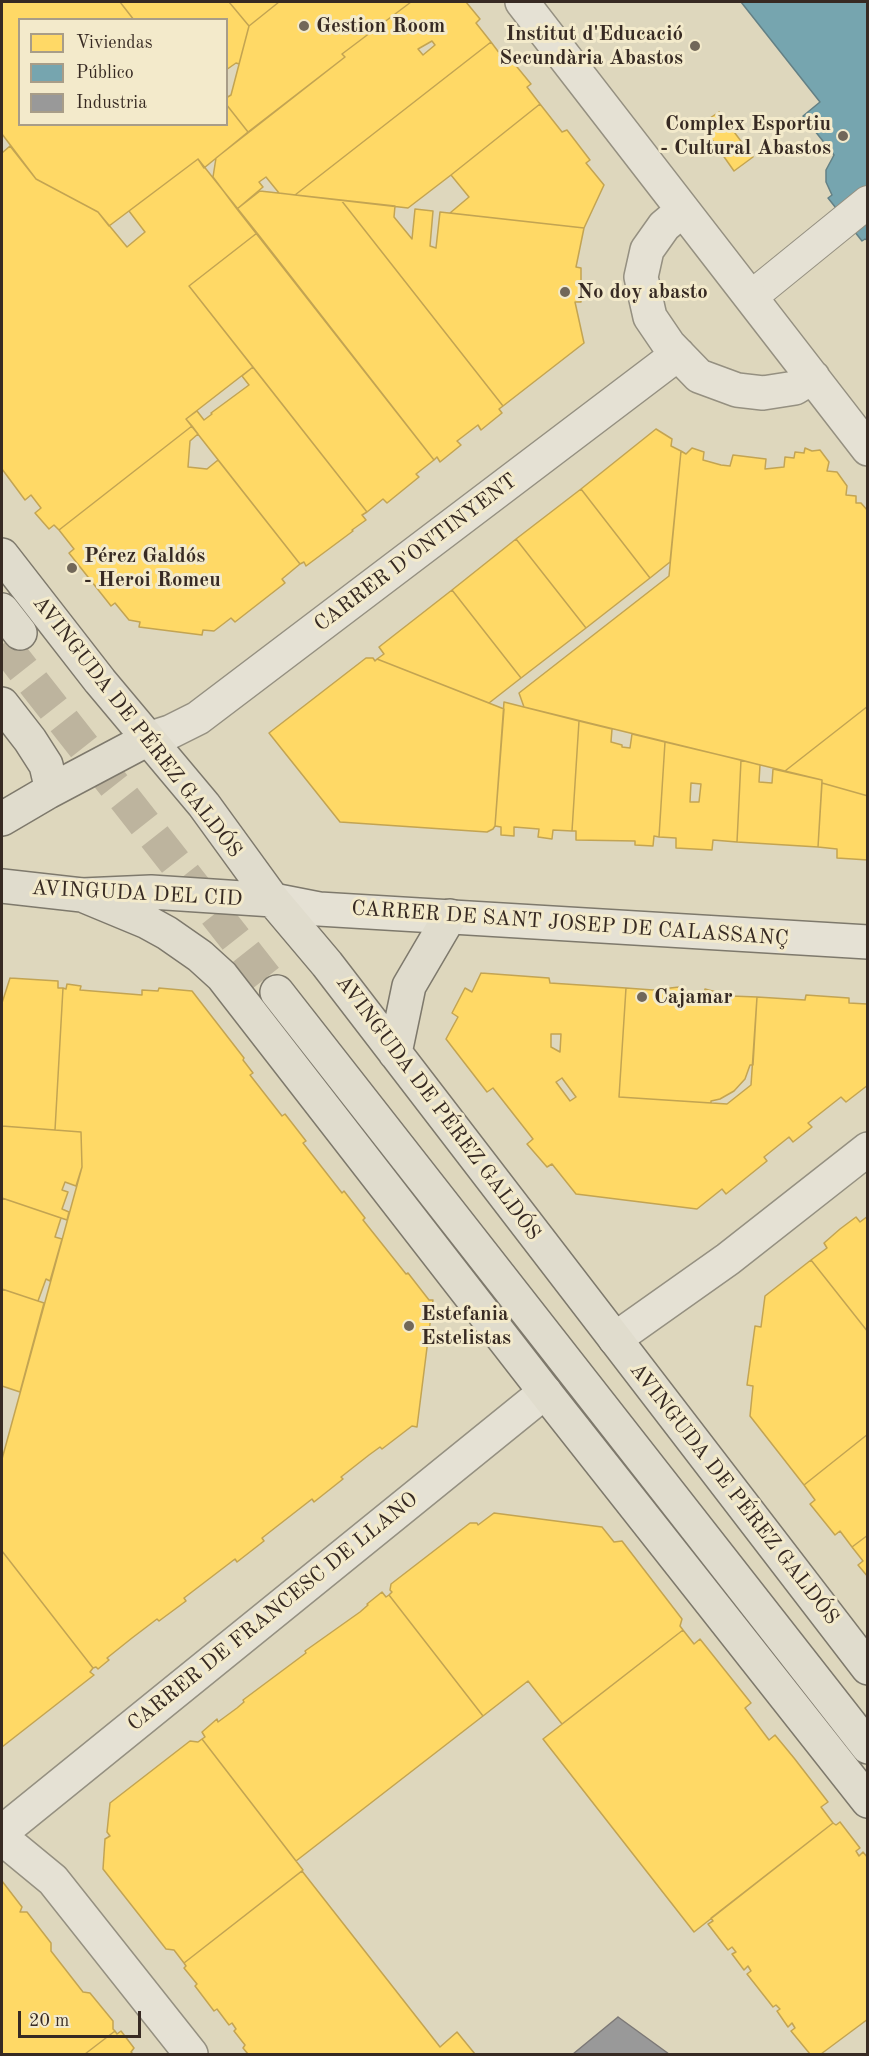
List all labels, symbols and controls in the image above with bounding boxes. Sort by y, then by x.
place label: Gestion Room [316,13,445,39]
legend [18,18,228,126]
marker: Gestion Room [297,19,311,33]
place label: Institut d'Educació Secundària Abastos [499,21,683,71]
text: Viviendas [76,34,152,52]
marker: Institut d'Educació Secundària Abastos [688,39,702,53]
text: Público [76,64,134,82]
text: Industria [76,94,147,112]
place label: Complex Esportiu - Cultural Abastos [660,111,831,161]
marker: Complex Esportiu - Cultural Abastos [836,129,850,143]
place label: No doy abasto [577,279,708,305]
marker: No doy abasto [558,285,572,299]
street label: CARRER D'ONTINYENT [310,469,522,637]
place label: Pérez Galdós - Heroi Romeu [84,543,221,593]
marker: Pérez Galdós - Heroi Romeu [65,561,79,575]
street label: AVINGUDA DE PÉREZ GALDÓS [27,591,247,863]
street label: AVINGUDA DEL CID [31,876,243,912]
street label: CARRER DE SANT JOSEP DE CALASSANÇ [351,896,789,952]
street label: AVINGUDA DE PÉREZ GALDÓS [330,971,546,1245]
place label: Cajamar [654,984,732,1010]
marker: Cajamar [635,990,649,1004]
place label: Estefania Estelistas [421,1301,511,1351]
marker: Estefania Estelistas [402,1319,416,1333]
street label: AVINGUDA DE PÉREZ GALDÓS [624,1358,844,1630]
street label: CARRER DE FRANCESC DE LLANO [123,1487,423,1737]
scale bar [21,1999,144,2037]
text: 20 m [29,2012,69,2030]

